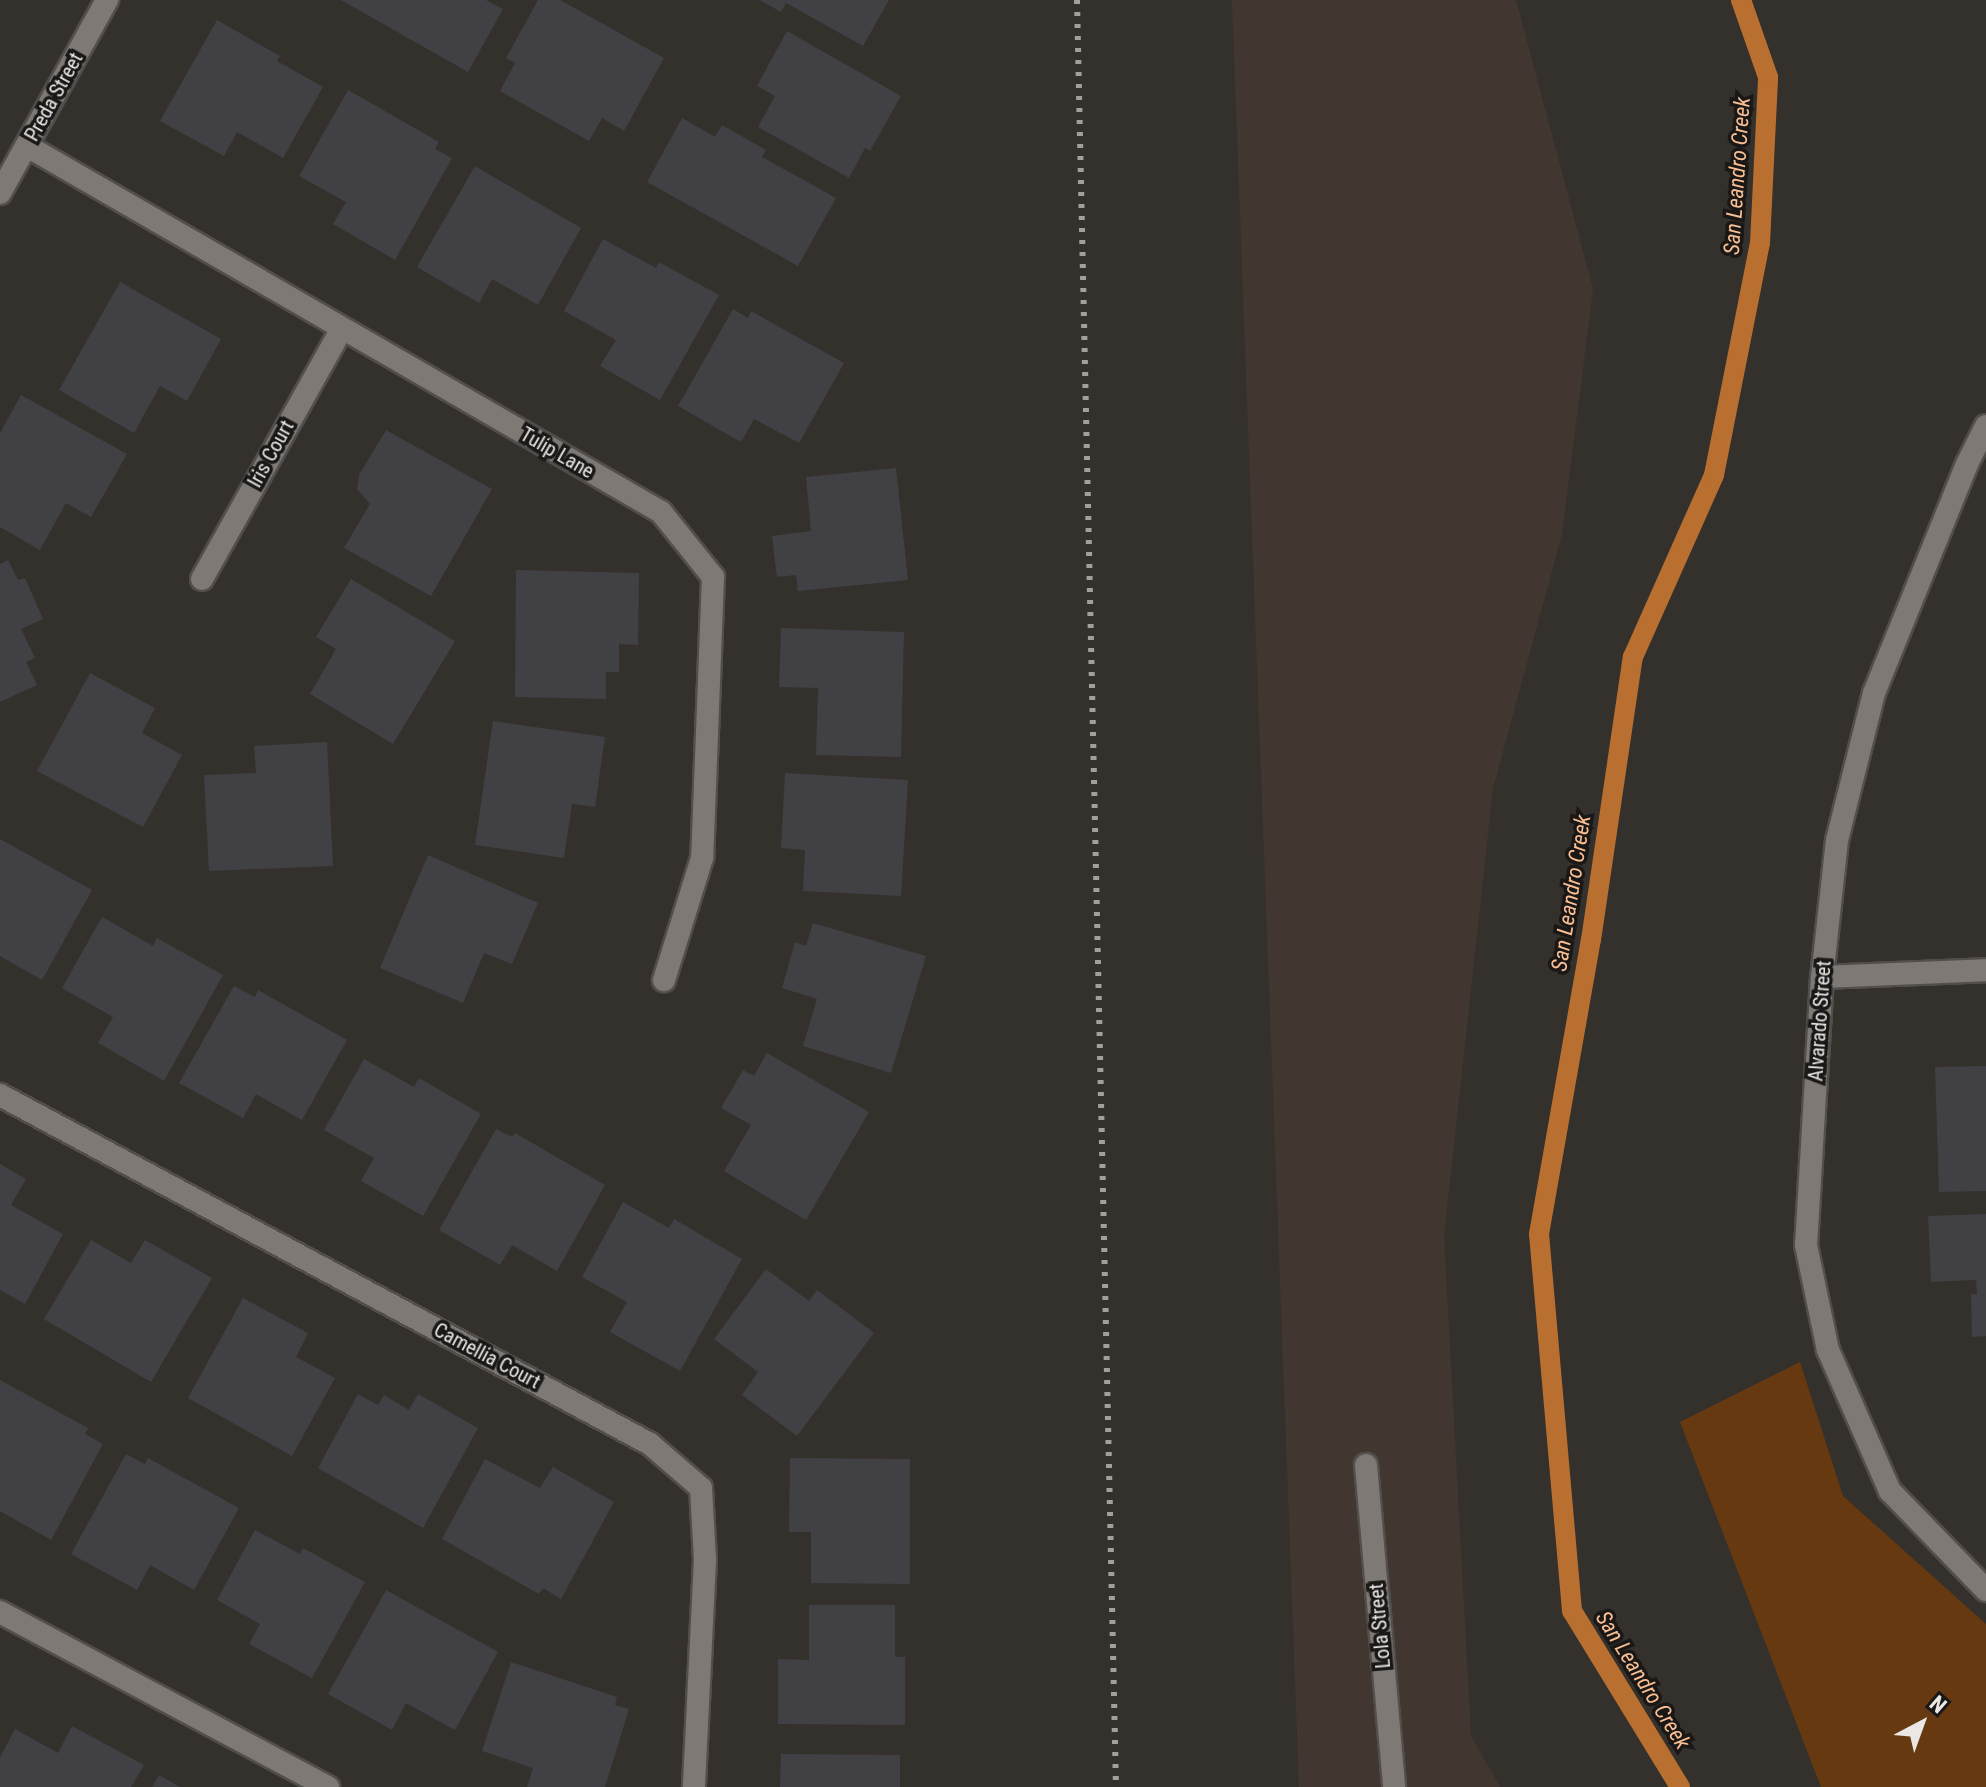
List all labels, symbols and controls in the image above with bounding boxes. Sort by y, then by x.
street label: Preda Street [20,49,88,145]
water label: San Leandro Creek [1718,96,1756,256]
street label: Iris Court [243,416,299,492]
street label: Tulip Lane [516,422,598,484]
water label: San Leandro Creek [1546,813,1596,973]
street label: Alvarado Street [1804,960,1836,1082]
street label: Camellia Court [430,1318,544,1394]
street label: Lola Street [1364,1583,1396,1669]
water label: San Leandro Creek [1590,1606,1696,1754]
north arrow [1882,1683,1962,1763]
text: N [1925,1691,1951,1718]

